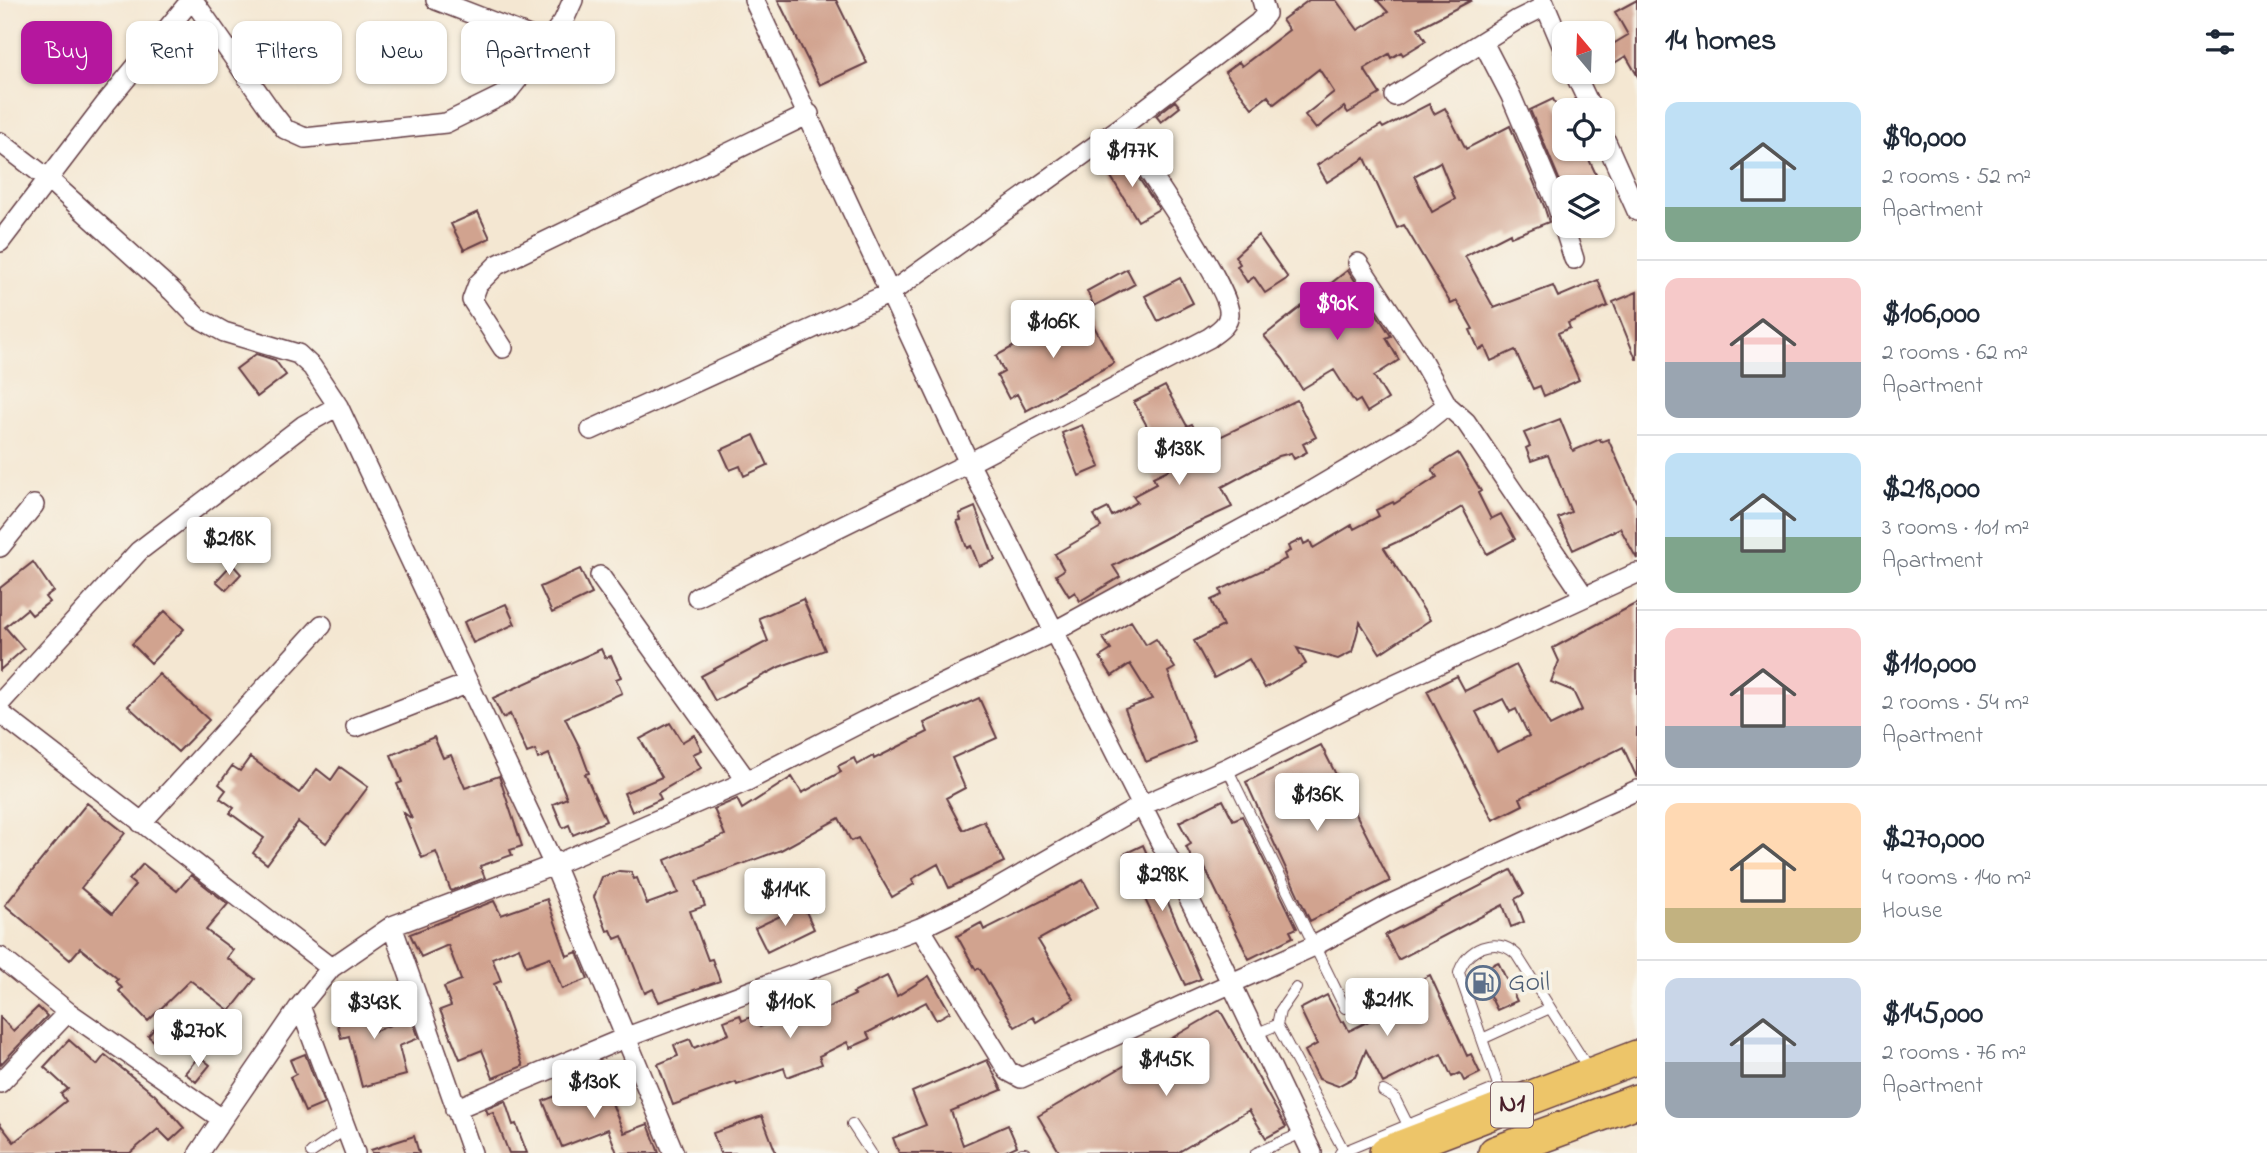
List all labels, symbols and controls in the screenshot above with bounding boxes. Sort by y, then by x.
text: 14 homes [1665,20,1776,64]
chip: Buy [21,21,112,84]
chip: Rent [126,21,218,84]
chip: Filters [232,21,342,84]
chip: New [356,21,447,84]
chip: Apartment [461,21,615,84]
north arrow [1552,21,1615,84]
map controls [1552,21,1615,238]
icon: filters [2201,23,2239,61]
button: locate [1552,98,1615,161]
text: $90,000 [1882,117,1966,161]
pin: $177K [1083,130,1181,189]
icon: home [1721,130,1805,214]
text: $177K [1106,135,1158,168]
text: 2 rooms · 52 m² [1882,161,2031,194]
button: layers [1552,175,1615,238]
text: Apartment [1882,194,1983,227]
pin: $90K [1296,282,1378,342]
text: $90K [1316,288,1358,321]
text: $106,000 [1882,293,1980,337]
pin: $106K [1004,300,1102,360]
text: $106K [1027,306,1079,339]
icon: home [1721,306,1805,390]
text: 2 rooms · 62 m² [1882,337,2028,370]
text: Apartment [1882,370,1983,403]
pin: $138K [1130,428,1228,487]
text: $138K [1154,433,1204,466]
text: $218,000 [1882,468,1980,512]
icon: home [1721,481,1805,565]
text: 3 rooms · 101 m² [1882,512,2029,545]
pin: $218K [180,518,278,577]
text: $218K [203,523,255,556]
text: Apartment [1882,545,1983,578]
text: $110,000 [1882,643,1976,687]
icon: home [1721,656,1805,740]
text: 2 rooms · 54 m² [1882,687,2029,720]
text: Apartment [1882,720,1983,753]
pin: $136K [1268,774,1366,833]
text: $136K [1291,779,1343,812]
text: $270,000 [1882,818,1984,862]
icon: home [1721,831,1805,915]
pin: $298K [1113,853,1211,913]
text: $298K [1136,859,1188,892]
text: 4 rooms · 140 m² [1882,862,2031,895]
pin: $114K [736,869,834,928]
text: $114K [760,874,810,907]
text: House [1882,895,1942,928]
place label: Goil [1508,963,1550,1004]
fuel station icon: Goil [1464,964,1502,1002]
pin: $211K [1338,978,1436,1038]
pin: $110K [741,981,839,1040]
pin: $343K [325,982,423,1041]
text: $211K [1361,984,1413,1017]
text: $110K [765,986,815,1019]
text: $343K [347,987,401,1020]
text: $145,000 [1882,993,1983,1037]
icon: home [1721,1006,1805,1090]
pin: $270K [149,1010,247,1069]
text: $270K [170,1015,226,1048]
text: 2 rooms · 76 m² [1882,1037,2026,1070]
pin: $145K [1117,1038,1215,1098]
text: $145K [1138,1044,1194,1077]
pin: $130K [545,1060,643,1120]
text: $130K [568,1066,620,1099]
text: Apartment [1882,1070,1983,1103]
road number: N1 [1491,1082,1533,1128]

